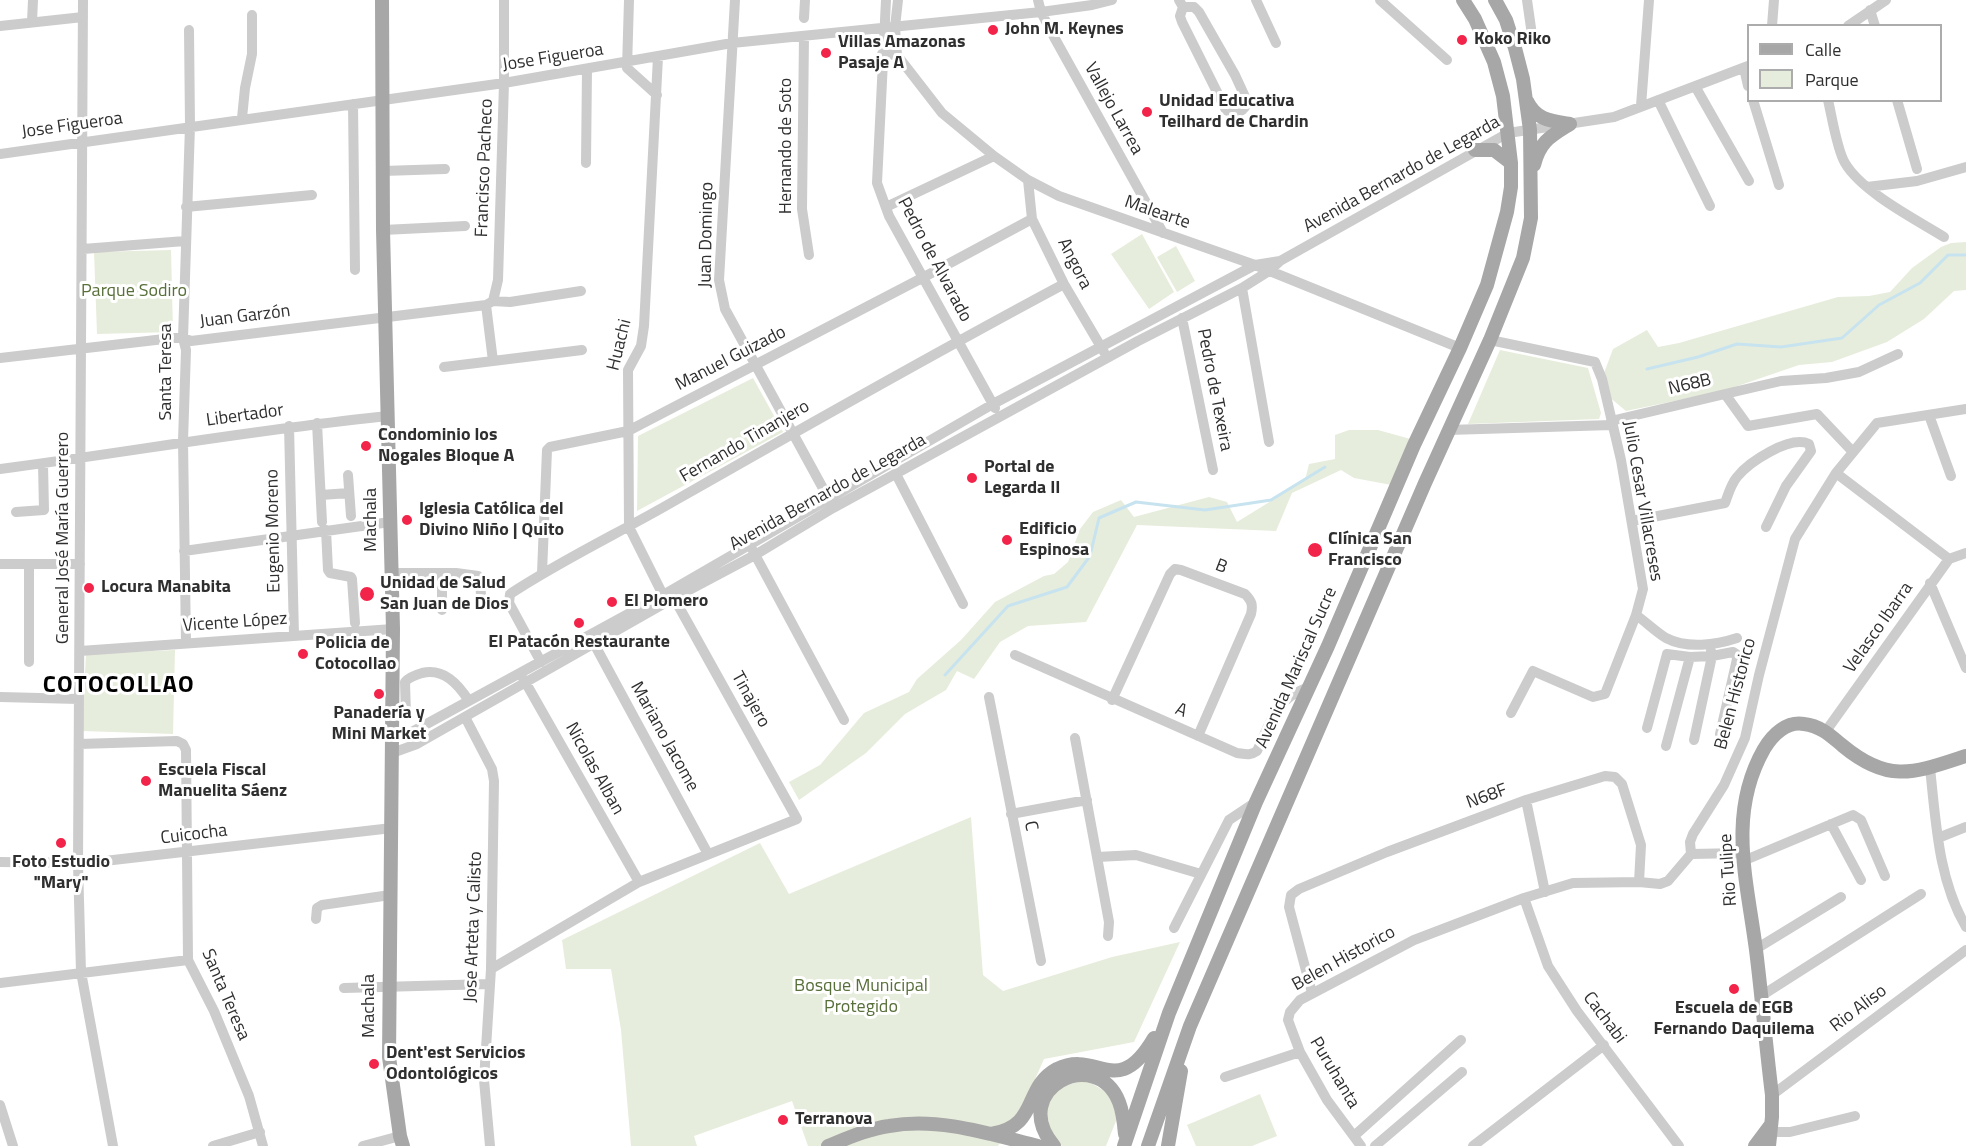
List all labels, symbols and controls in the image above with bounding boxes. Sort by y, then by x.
place label: John M. Keynes [1005,19,1124,41]
marker: John M. Keynes [986,23,1000,37]
legend [1747,24,1942,102]
place label: Koko Riko [1474,29,1551,51]
place label: Villas Amazonas Pasaje A [838,32,965,74]
marker: Koko Riko [1455,33,1469,47]
text: Calle [1805,36,1841,63]
street label: Jose Figueroa [501,39,605,77]
marker: Villas Amazonas Pasaje A [819,46,833,60]
street label: Vallejo Larrea [1079,59,1147,159]
text: Parque [1805,66,1859,93]
street label: Hernando de Soto [776,78,798,214]
place label: Unidad Educativa Teilhard de Chardin [1159,91,1309,134]
street label: Francisco Pacheco [472,98,498,238]
marker: Unidad Educativa Teilhard de Chardin [1140,105,1154,119]
street label: Jose Figueroa [20,108,124,144]
street label: Avenida Bernardo de Legarda [1300,112,1504,238]
street label: Juan Domingo [695,182,719,288]
street label: Malearte [1121,192,1193,234]
street label: Pedro de Alvarado [892,194,976,326]
street label: Angora [1052,235,1096,293]
park label: Parque Sodiro [81,281,187,303]
street label: Juan Garzón [199,301,291,333]
street label: Huachi [603,317,637,373]
street label: Manuel Guizado [672,322,790,396]
street label: Santa Teresa [156,323,178,421]
street label: Pedro de Texeira [1192,327,1236,453]
street label: N68B [1666,370,1714,400]
street label: Fernando Tinanjero [676,396,814,488]
street label: Libertador [205,400,285,432]
street label: Julio Cesar Villacreses [1617,419,1667,583]
place label: Condominio los Nogales Bloque A [378,425,514,468]
street label: Avenida Bernardo de Legarda [726,430,930,556]
street label: General José María Guerrero [53,432,75,644]
marker: Condominio los Nogales Bloque A [359,439,373,453]
place label: Portal de Legarda II [984,457,1061,500]
street label: Eugenio Moreno [262,469,286,593]
marker: Portal de Legarda II [965,471,979,485]
street label: Machala [361,488,383,552]
place label: Iglesia Católica del Divino Niño | Quito [419,499,564,542]
marker: Iglesia Católica del Divino Niño | Quito [400,513,414,527]
place label: Edificio Espinosa [1019,519,1089,562]
place label: Clínica San Francisco [1328,529,1412,572]
marker: Edificio Espinosa [1000,533,1014,547]
marker: Clínica San Francisco [1306,541,1324,559]
street label: B [1212,555,1230,579]
place label: Unidad de Salud San Juan de Dios [380,573,509,616]
place label: Locura Manabita [101,577,231,599]
street label: Velasco Ibarra [1840,578,1918,678]
marker: Locura Manabita [82,581,96,595]
street label: Avenida Mariscal Sucre [1252,584,1342,752]
marker: Unidad de Salud San Juan de Dios [358,585,376,603]
place label: El Plomero [624,591,708,613]
marker: El Plomero [605,595,619,609]
street label: Vicente López [182,609,288,637]
marker: El Patacón Restaurante [572,616,586,630]
place label: El Patacón Restaurante [488,632,670,654]
place label: Policia de Cotocollao [315,633,396,676]
street label: Belen Historico [1711,636,1761,752]
marker: Policia de Cotocollao [296,647,310,661]
street label: Tinajero [726,668,774,732]
district label: COTOCOLLAO [43,672,195,700]
street label: Mariano Jacome [625,678,703,796]
marker: Panadería y Mini Market [372,687,386,701]
street label: A [1172,699,1190,723]
place label: Panadería y Mini Market [332,703,426,746]
street label: Nicolas Alban [560,719,628,819]
place label: Escuela Fiscal Manuelita Sáenz [158,760,287,802]
marker: Escuela Fiscal Manuelita Sáenz [139,774,153,788]
street label: N68F [1464,780,1510,814]
street label: C [1018,819,1042,833]
street label: Cuicocha [159,820,229,850]
street label: Rio Tulipe [1716,833,1742,907]
marker: Foto Estudio "Mary" [54,836,68,850]
street label: Jose Arteta y Calisto [461,851,487,1003]
place label: Foto Estudio "Mary" [12,852,110,894]
street label: Belen Historico [1289,922,1399,996]
street label: Santa Teresa [196,946,254,1044]
street label: Machala [359,974,381,1038]
park label: Bosque Municipal Protegido [794,976,928,1018]
street label: Rio Aliso [1826,981,1892,1037]
marker: Escuela de EGB Fernando Daquilema [1727,982,1741,996]
street label: Cachabi [1578,988,1630,1048]
place label: Escuela de EGB Fernando Daquilema [1653,998,1815,1040]
street label: Puruhanta [1304,1033,1364,1113]
place label: Dent'est Servicios Odontológicos [386,1043,525,1086]
marker: Dent'est Servicios Odontológicos [367,1057,381,1071]
place label: Terranova [795,1109,872,1131]
marker: Terranova [776,1113,790,1127]

